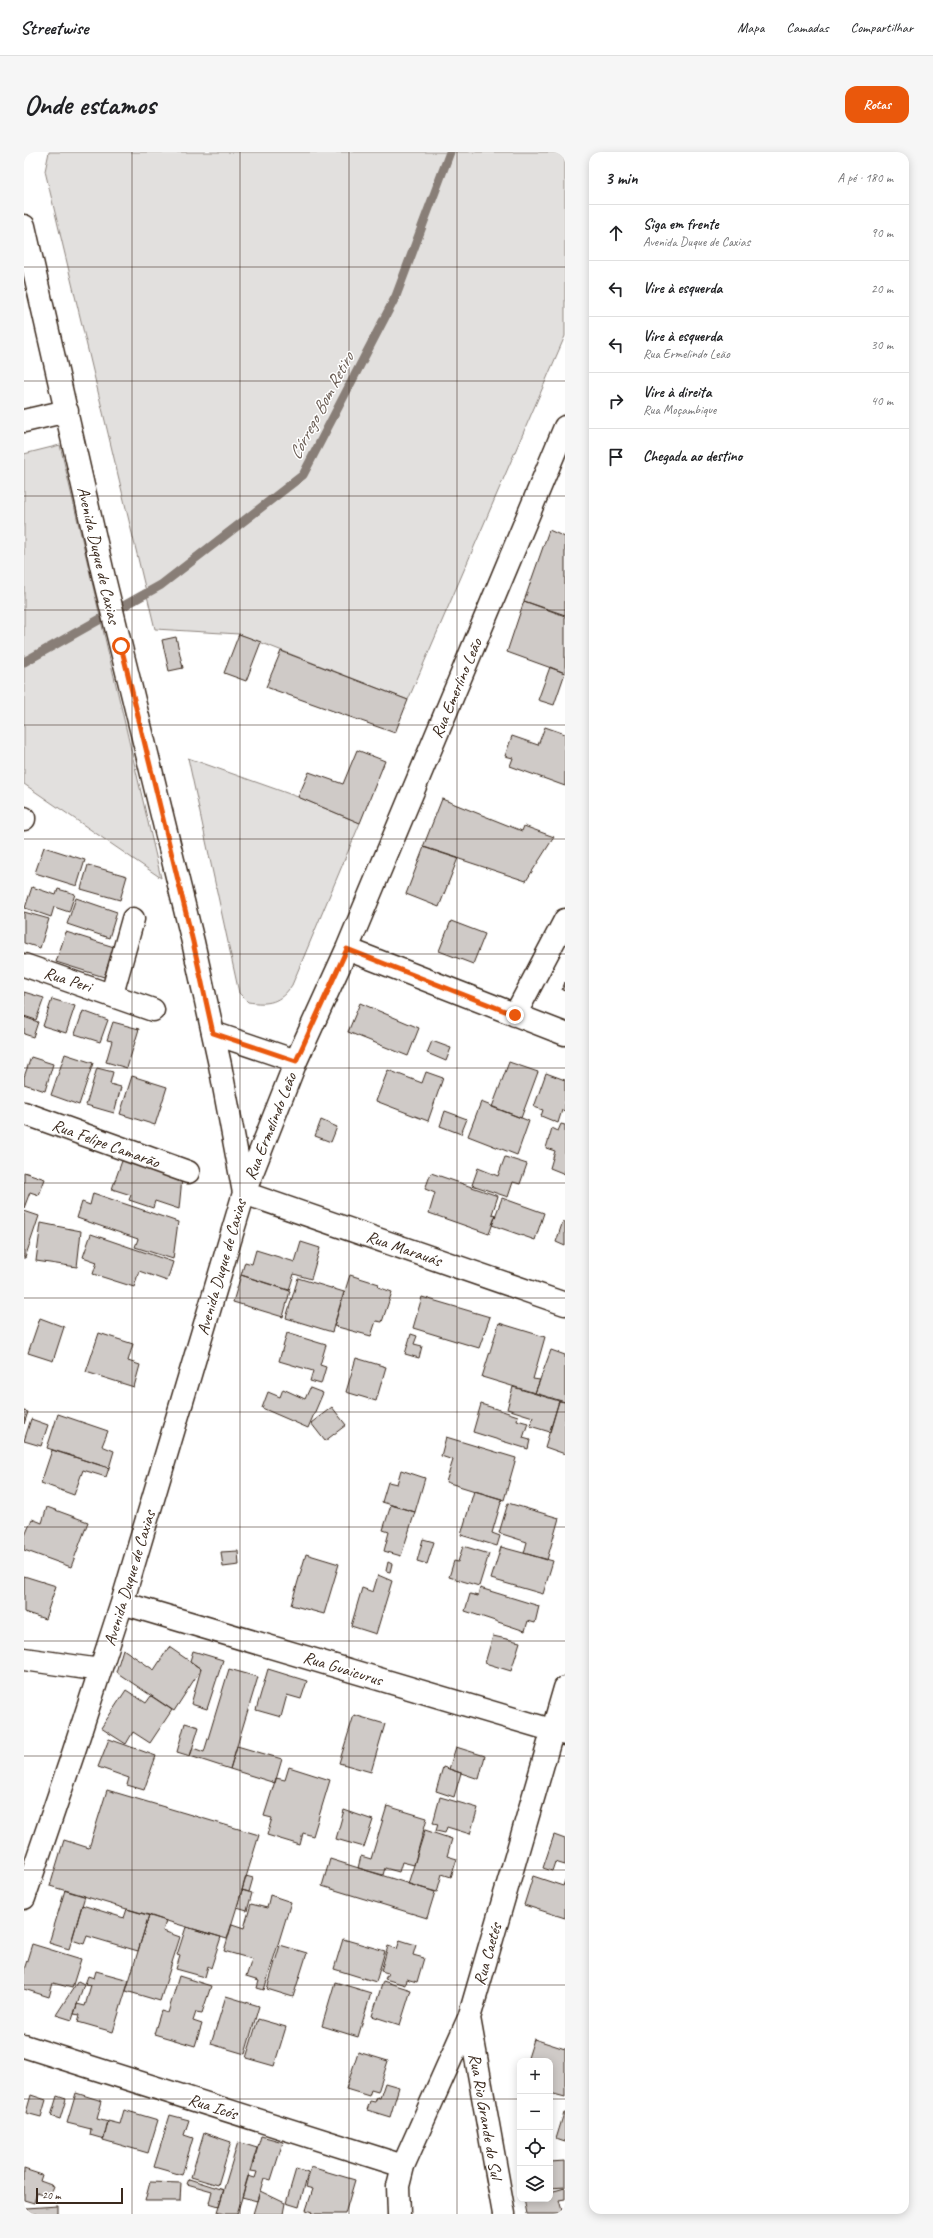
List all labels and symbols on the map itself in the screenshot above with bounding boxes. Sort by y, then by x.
water label: Córrego Bom Retiro [284,346,360,463]
street label: Avenida Duque de Caxias [73,485,125,628]
street label: Rua Emerlino Leão [426,634,487,741]
route start [112,637,130,655]
street label: Rua Peri [42,962,96,998]
route end [506,1006,524,1024]
street label: Rua Ermelindo Leão [239,1069,302,1183]
street label: Rua Felipe Camarão [49,1114,163,1173]
street label: Avenida Duque de Caxias [192,1195,251,1337]
street label: Rua Marauás [364,1226,446,1272]
street label: Avenida Duque de Caxias [99,1506,161,1648]
street label: Rua Guaicurus [301,1646,387,1691]
street label: Rua Caetés [469,1919,507,1988]
street label: Rua Rio Grande do Sul [464,2052,507,2184]
street label: Rua Icós [186,2089,242,2125]
scale bar [36,2186,123,2205]

